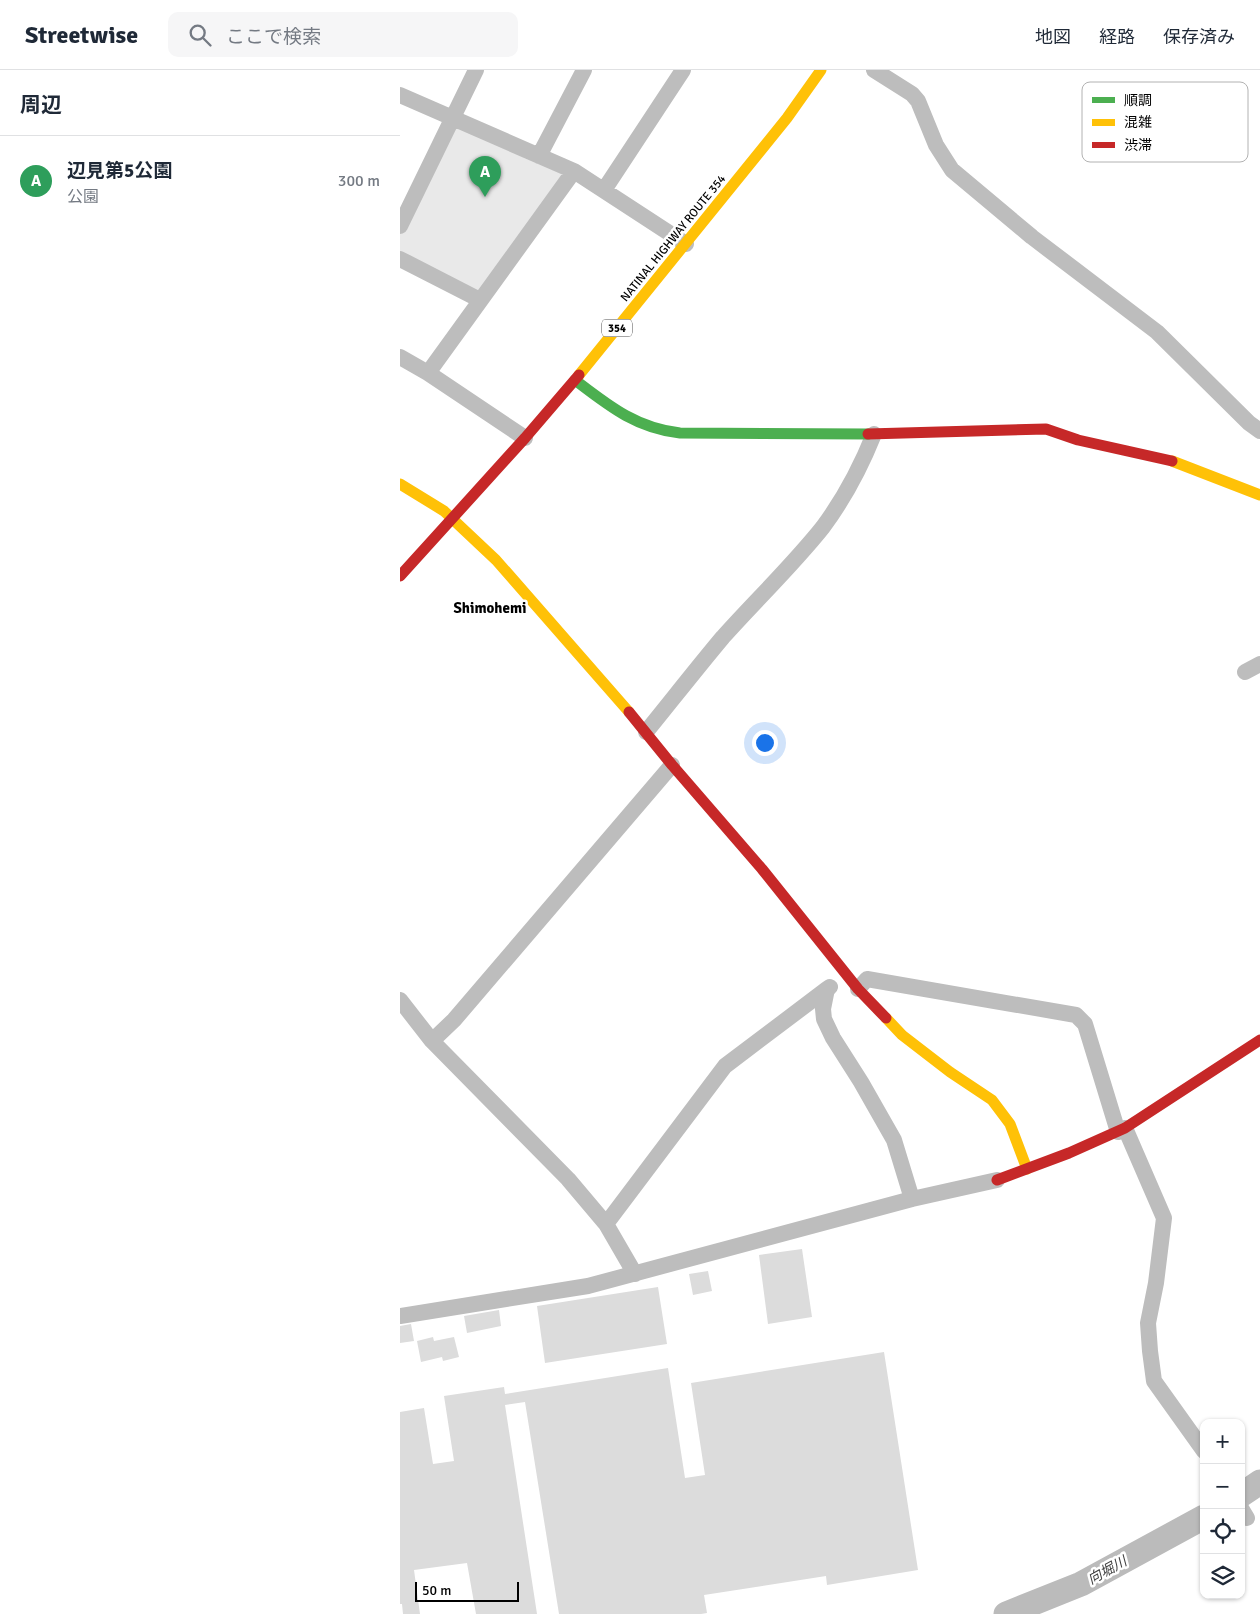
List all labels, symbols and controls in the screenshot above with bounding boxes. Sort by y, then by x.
search box [168,12,518,57]
text: Streetwise [25,20,138,50]
icon: search [186,21,214,49]
text: ここで検索 [226,25,321,49]
text: 地図 [1035,26,1071,48]
text: 経路 [1099,26,1135,48]
text: 保存済み [1163,26,1235,48]
legend [1082,82,1248,162]
text: 周辺 [20,92,62,118]
text: 順調 [1124,92,1152,109]
text: 混雑 [1124,114,1152,131]
text: 渋滞 [1124,137,1152,154]
pin: A [469,156,501,197]
text: 辺見第5公園 [67,159,172,183]
text: A [31,171,41,191]
text: 300 m [338,171,380,191]
street label: NATINAL HIGHWAY ROUTE 354 [618,171,730,305]
text: 公園 [67,187,99,207]
road number: 354 [602,320,632,336]
district label: Shimohemi [453,599,527,617]
your location [752,730,778,756]
map controls [1200,1419,1245,1599]
button: + [1200,1419,1245,1464]
button: − [1200,1464,1245,1509]
button: locate [1200,1509,1245,1554]
water label: 向堀川 [1085,1552,1131,1588]
button: layers [1200,1554,1245,1599]
scale bar [415,1579,519,1602]
text: 50 m [422,1582,451,1599]

